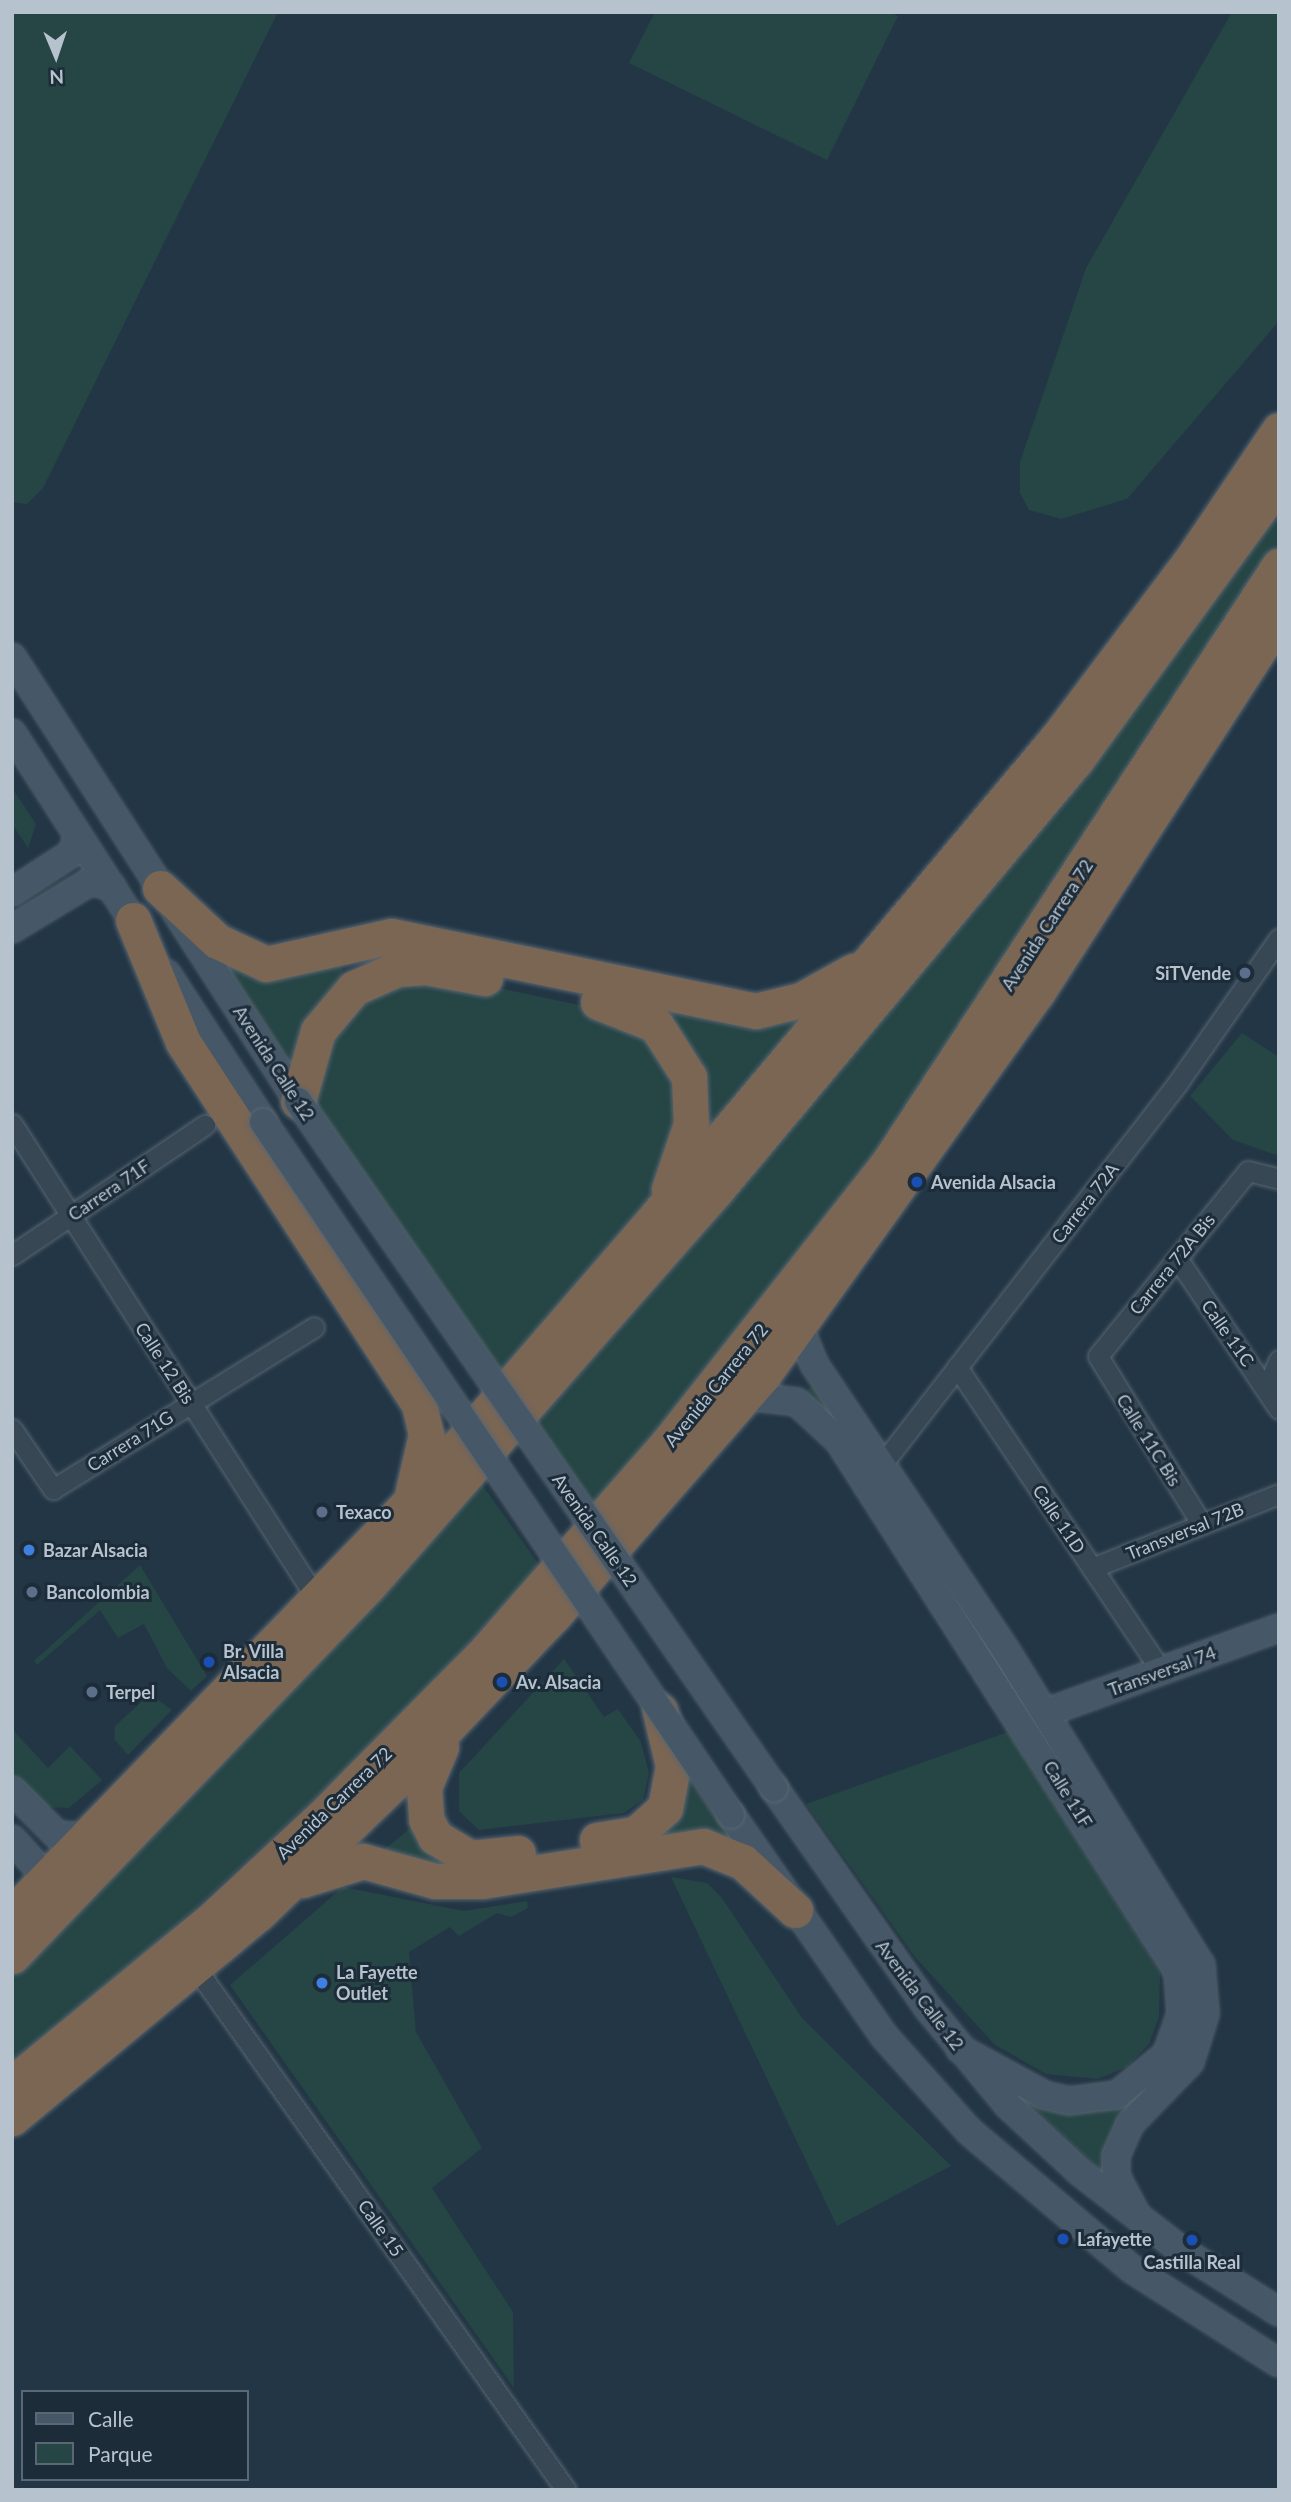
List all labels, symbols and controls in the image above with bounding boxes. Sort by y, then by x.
north arrow [21,21,91,91]
text: N [49,66,64,89]
street label: Avenida Carrera 72 [997,855,1097,995]
place label: SiTVende [1155,962,1231,984]
marker: SiTVende [1237,965,1253,981]
street label: Avenida Calle 12 [229,1002,319,1124]
street label: Carrera 71F [64,1155,154,1225]
street label: Carrera 72A [1047,1158,1123,1248]
place label: Avenida Alsacia [931,1171,1056,1193]
marker: Avenida Alsacia [909,1174,925,1190]
street label: Carrera 72A Bis [1124,1209,1220,1319]
street label: Calle 11C [1197,1295,1259,1371]
street label: Calle 12 Bis [131,1318,199,1408]
street label: Avenida Carrera 72 [660,1319,772,1451]
street label: Calle 11C Bis [1112,1390,1186,1490]
street label: Carrera 71G [83,1406,177,1476]
street label: Avenida Calle 12 [548,1470,642,1590]
street label: Calle 11D [1028,1481,1090,1557]
street label: Transversal 72B [1123,1498,1247,1564]
place label: Texaco [336,1501,391,1523]
marker: Texaco [314,1504,330,1520]
place label: Bazar Alsacia [43,1539,149,1561]
marker: Bazar Alsacia [21,1542,37,1558]
place label: Bancolombia [46,1581,150,1603]
marker: Bancolombia [24,1584,40,1600]
place label: Br. Villa Alsacia [223,1641,284,1684]
street label: Transversal 74 [1105,1641,1219,1701]
marker: Br. Villa Alsacia [201,1654,217,1670]
place label: Av. Alsacia [516,1671,602,1693]
marker: Av. Alsacia [494,1674,510,1690]
place label: Terpel [106,1681,155,1703]
marker: Terpel [84,1684,100,1700]
street label: Avenida Carrera 72 [272,1742,396,1864]
street label: Calle 11F [1039,1757,1097,1831]
street label: Avenida Calle 12 [872,1936,968,2054]
place label: La Fayette Outlet [336,1962,418,2004]
marker: La Fayette Outlet [314,1975,330,1991]
street label: Calle 15 [354,2195,408,2261]
place label: Lafayette [1077,2228,1152,2250]
marker: Lafayette [1055,2231,1071,2247]
marker: Castilla Real [1184,2232,1200,2248]
place label: Castilla Real [1143,2251,1241,2273]
legend [21,2390,248,2481]
text: Calle [88,2406,133,2431]
text: Parque [88,2441,153,2466]

